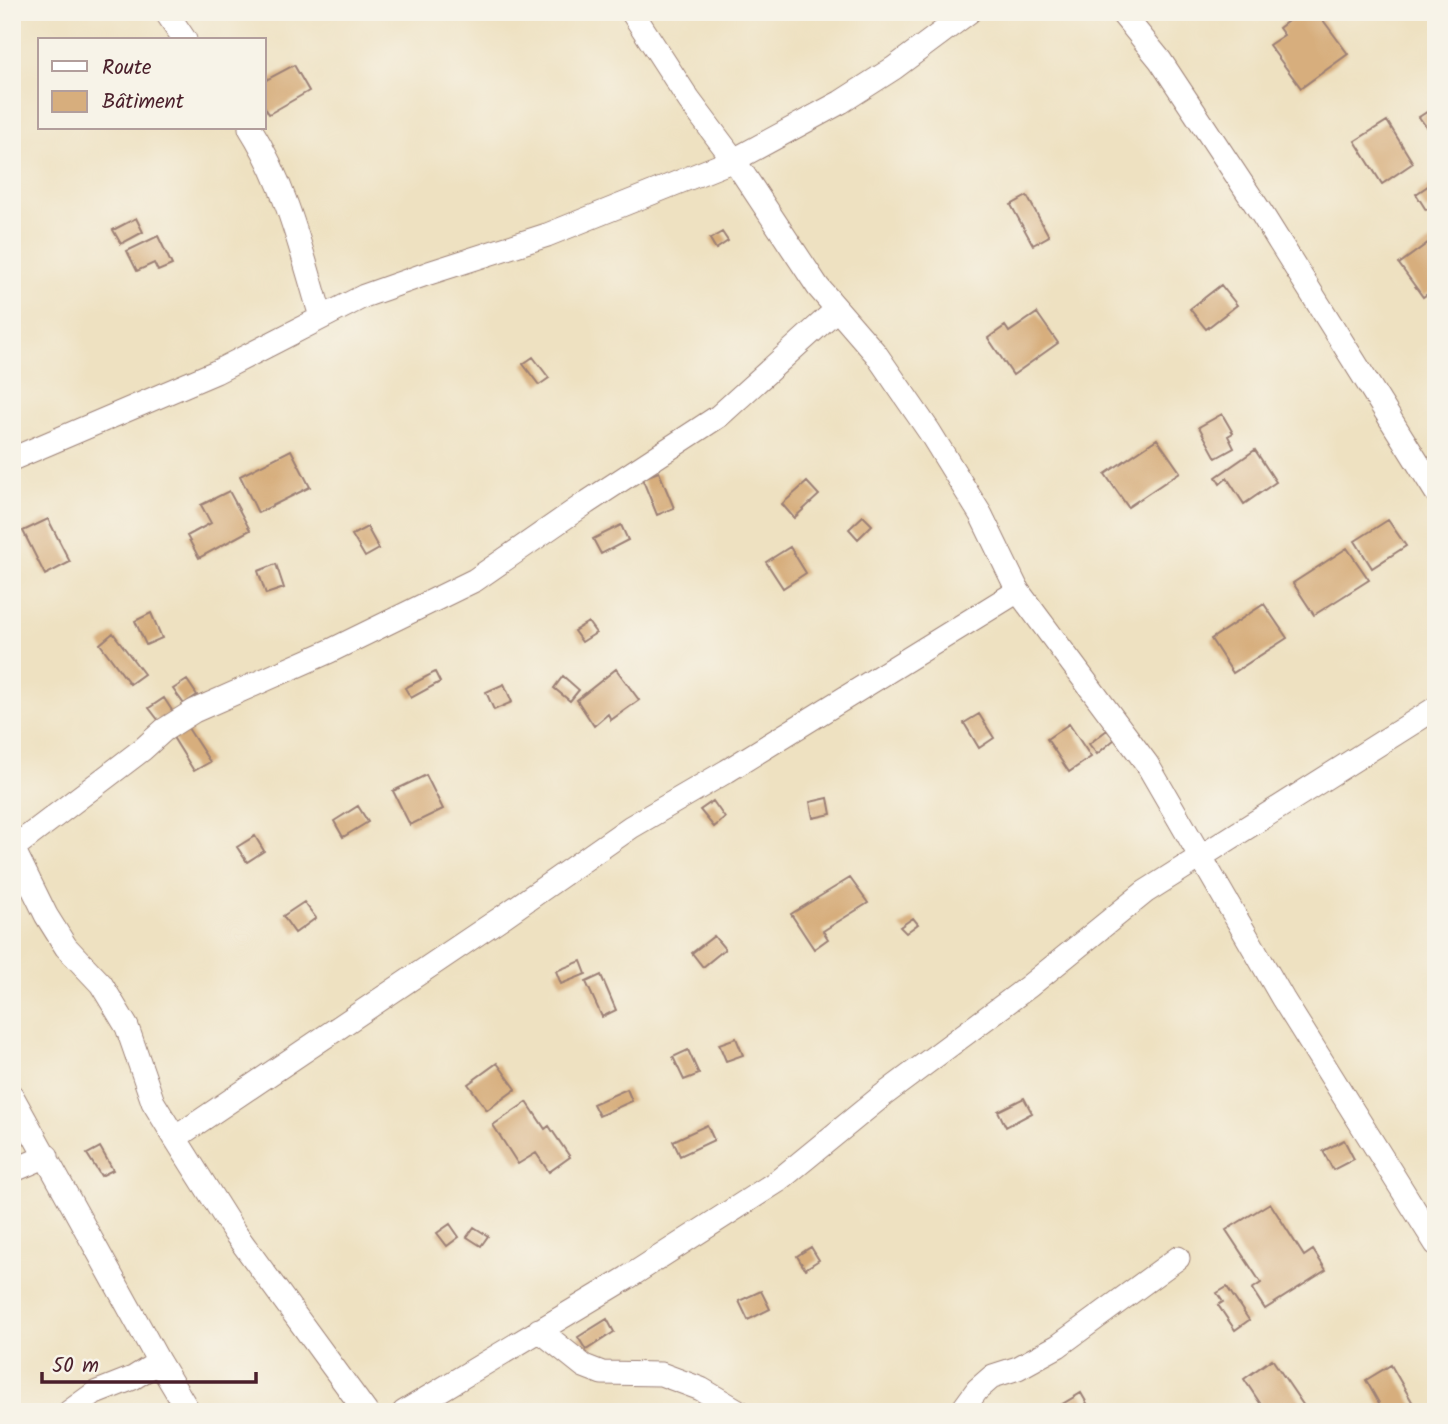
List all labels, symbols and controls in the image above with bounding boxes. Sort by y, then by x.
legend [38,38,266,130]
text: Route [102,52,152,85]
text: Bâtiment [102,86,185,119]
scale bar [42,1340,256,1384]
text: 50 m [52,1350,99,1383]

